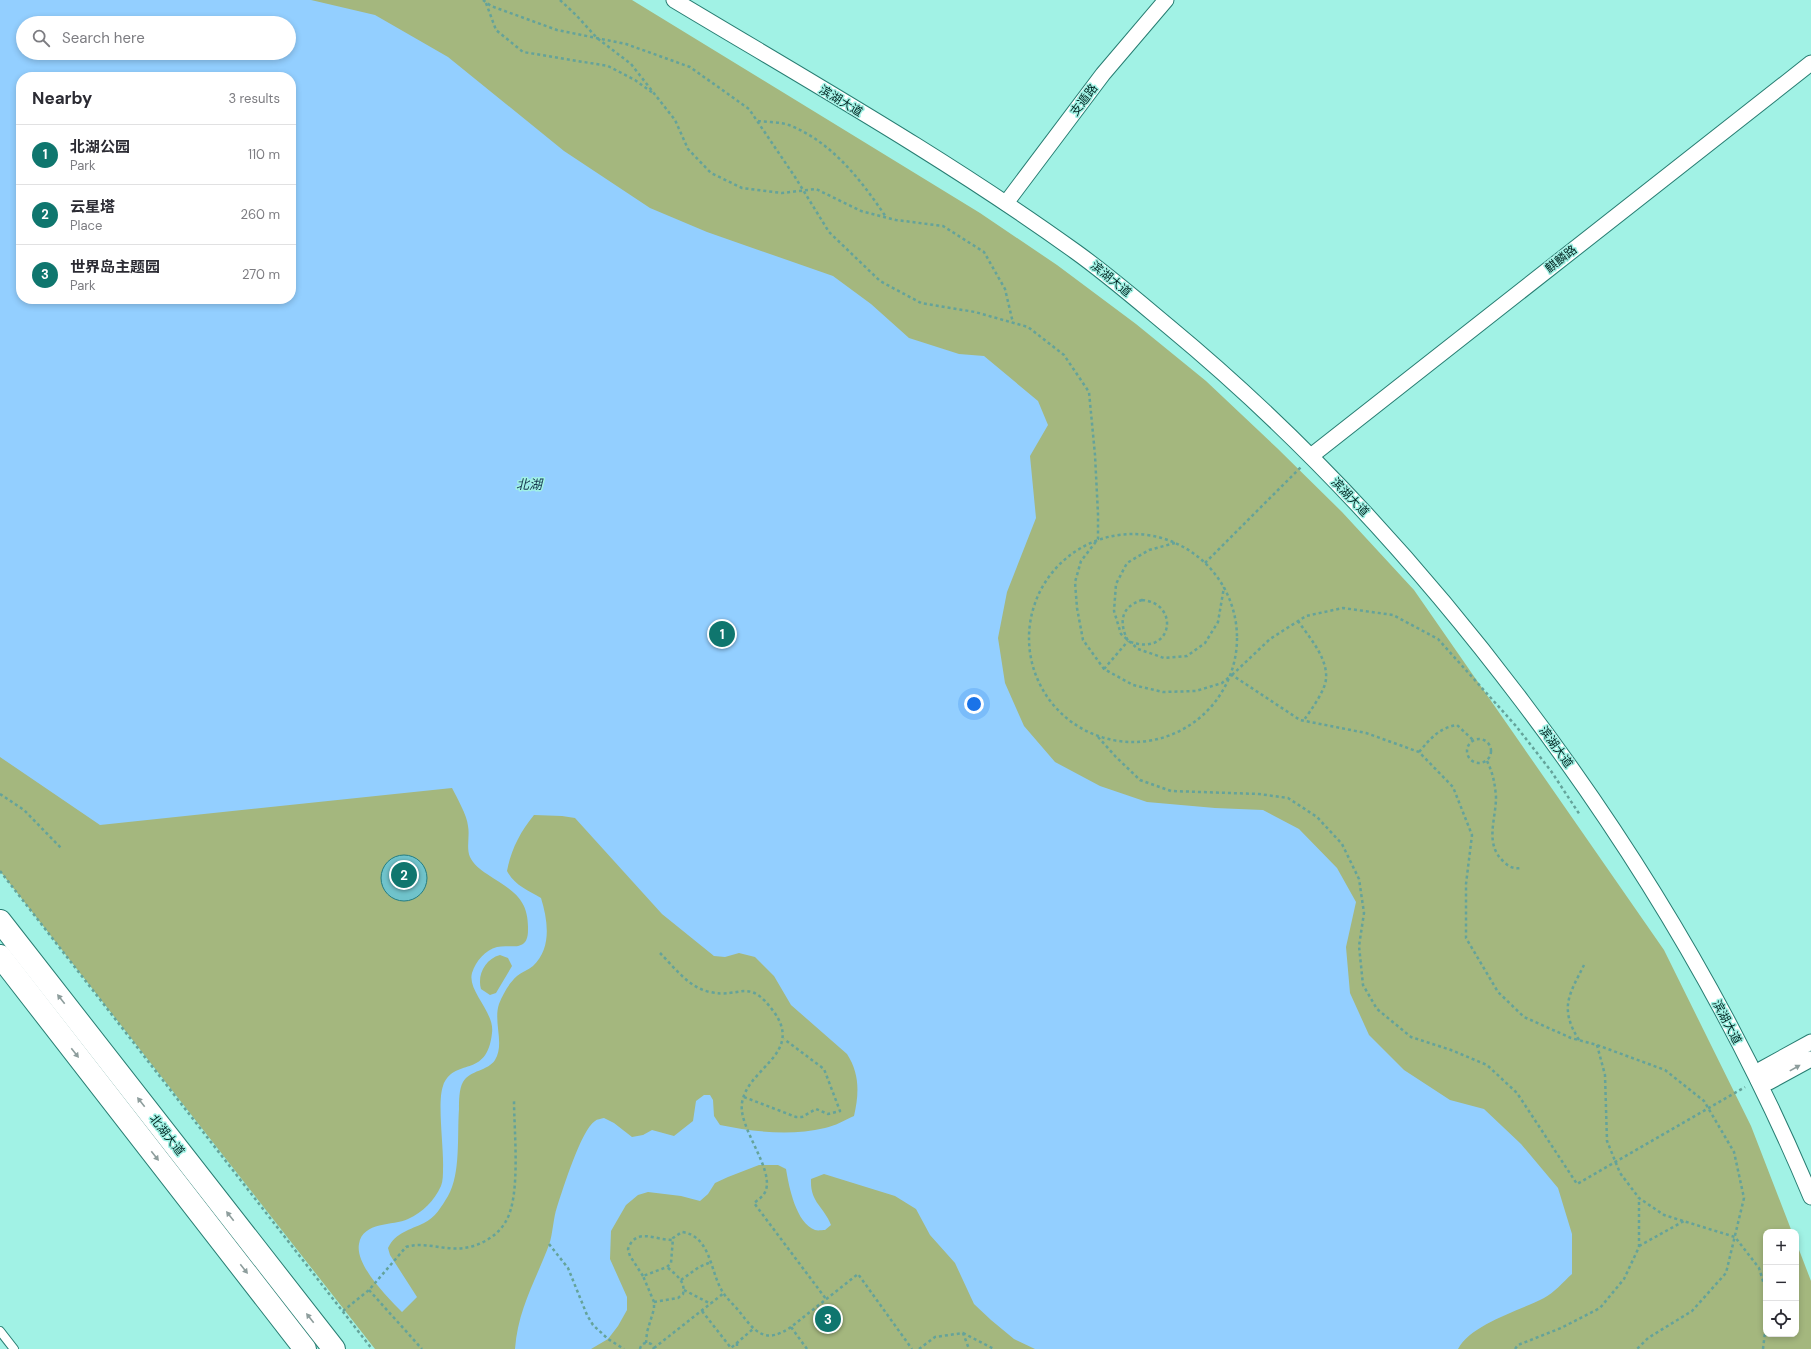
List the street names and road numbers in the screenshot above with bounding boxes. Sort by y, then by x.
street label: 支遁路 [1067,81,1101,119]
street label: 滨湖大道 [816,82,866,120]
street label: 麒麟路 [1542,242,1580,276]
street label: 滨湖大道 [1087,258,1135,300]
street label: 滨湖大道 [1328,474,1372,520]
street label: 滨湖大道 [1535,723,1577,771]
street label: 滨湖大道 [1709,997,1745,1047]
street label: 北湖大道 [146,1111,188,1159]

